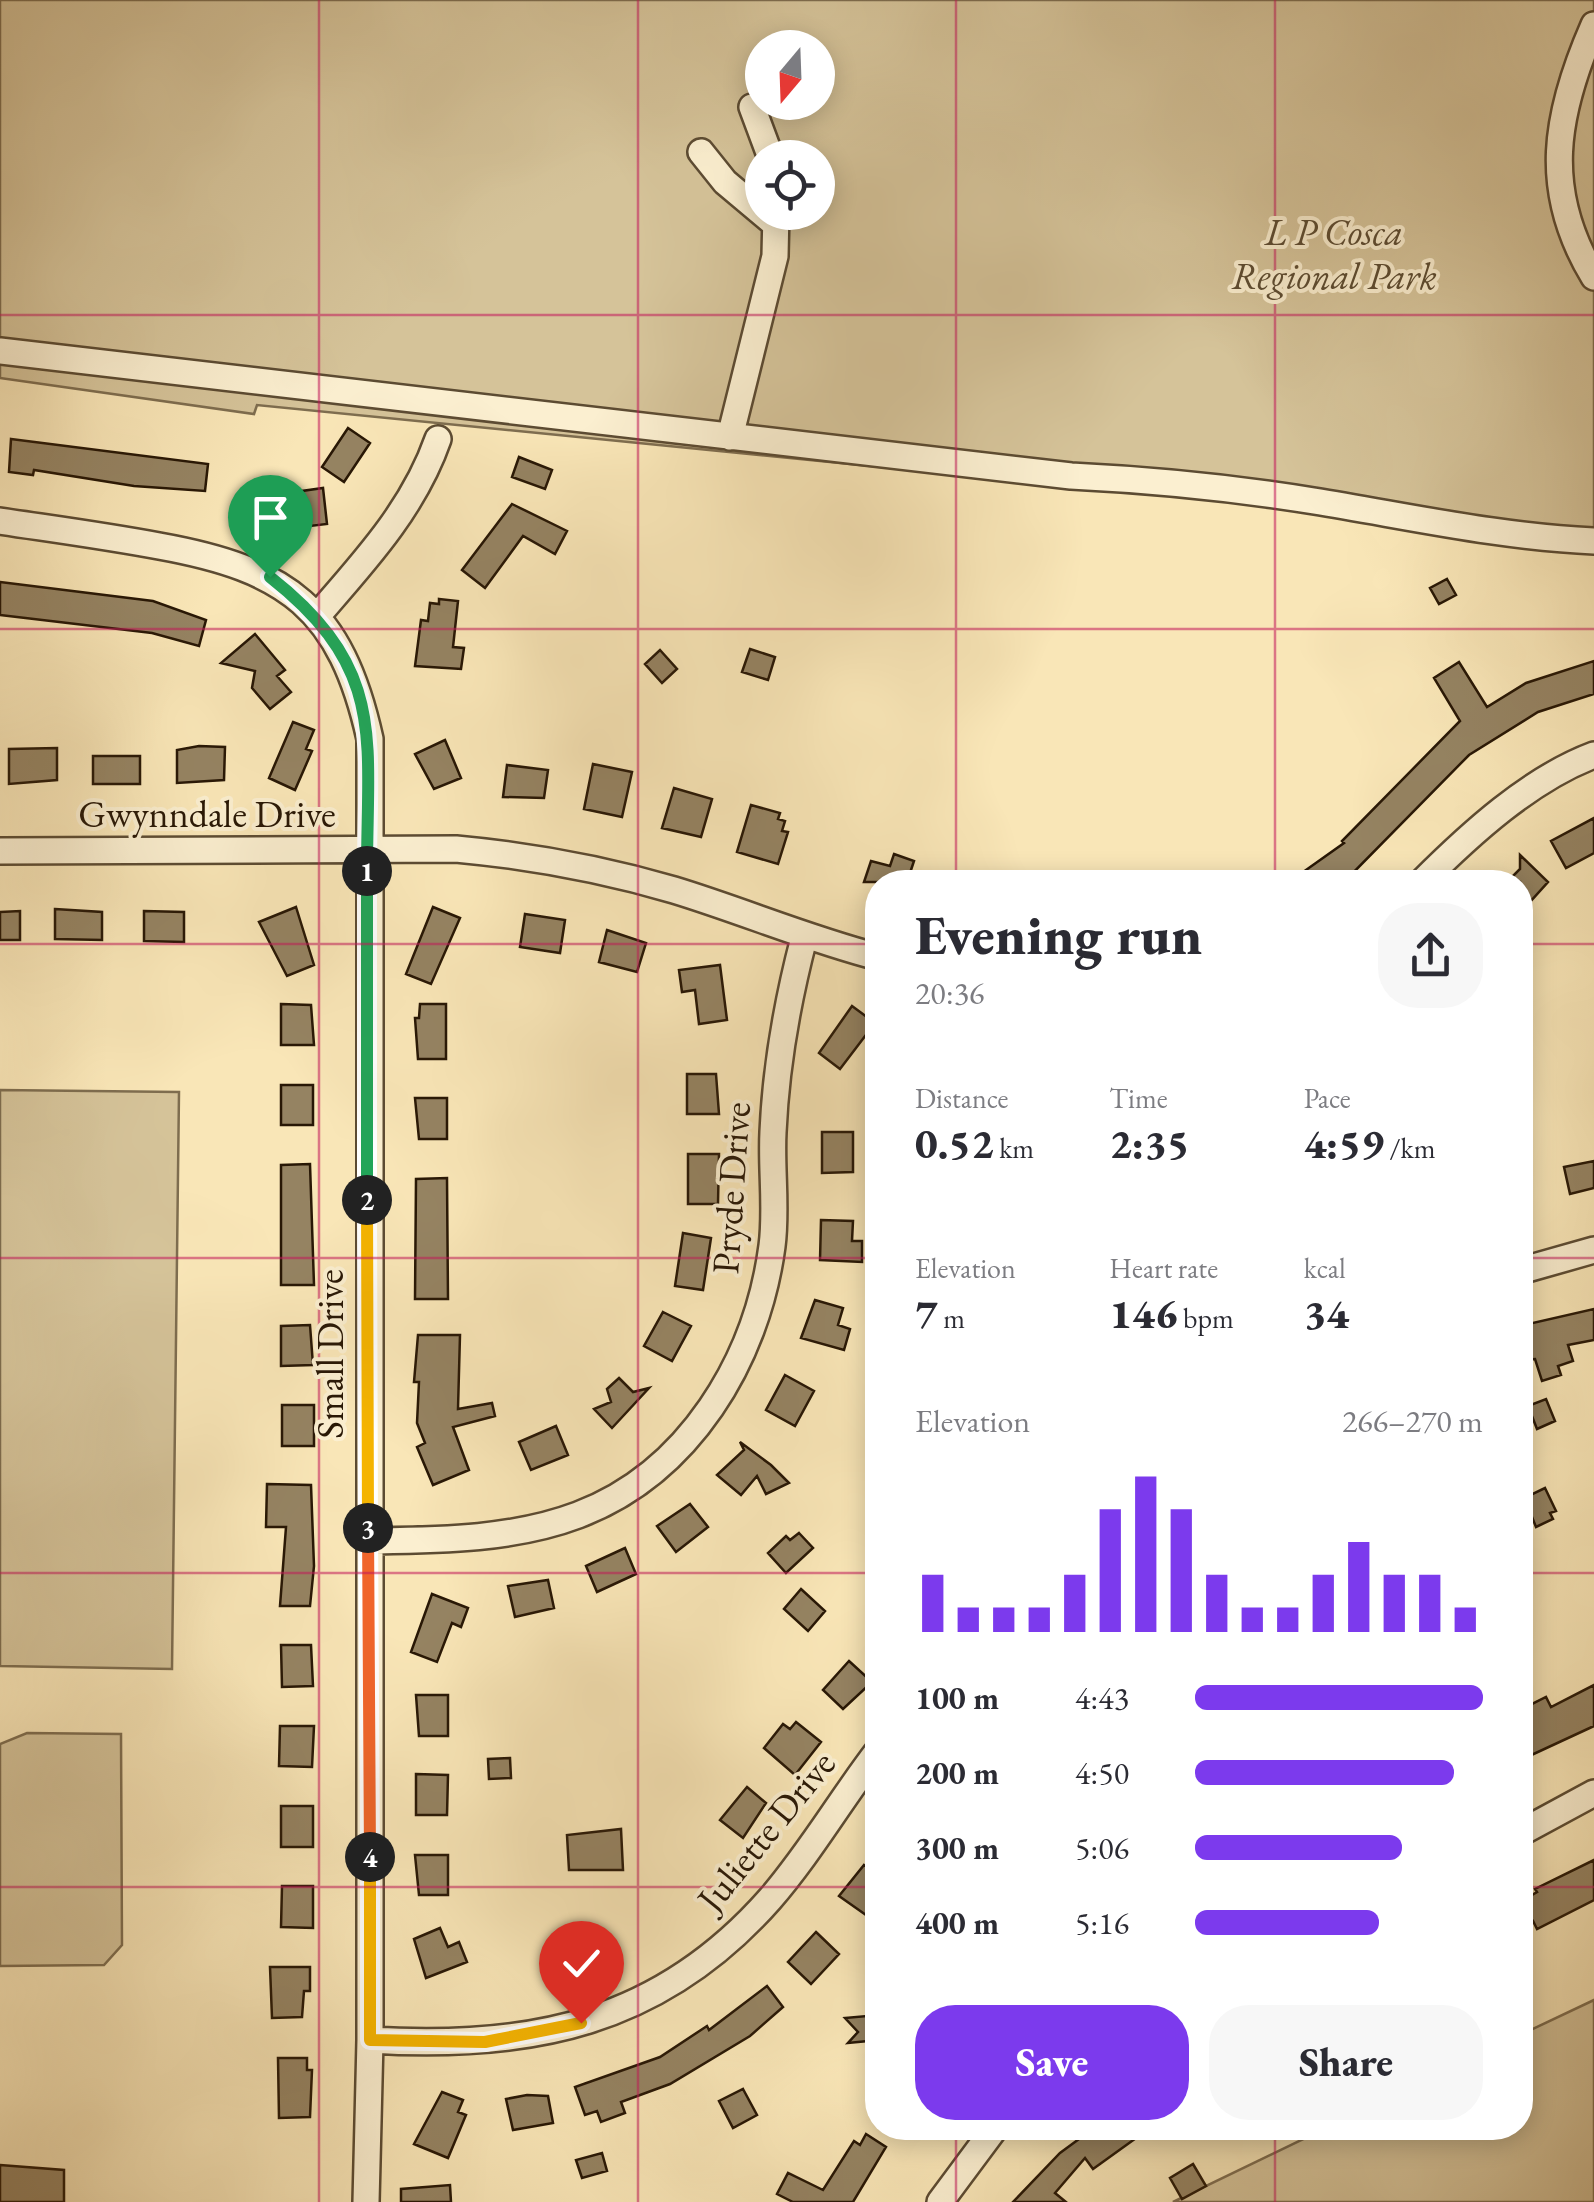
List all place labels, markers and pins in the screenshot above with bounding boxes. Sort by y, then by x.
pin [228,475,313,578]
pin: 1 [342,846,392,896]
pin: 2 [342,1175,392,1225]
pin: 3 [343,1503,393,1553]
pin: 4 [345,1832,395,1882]
pin [539,1921,624,2024]

